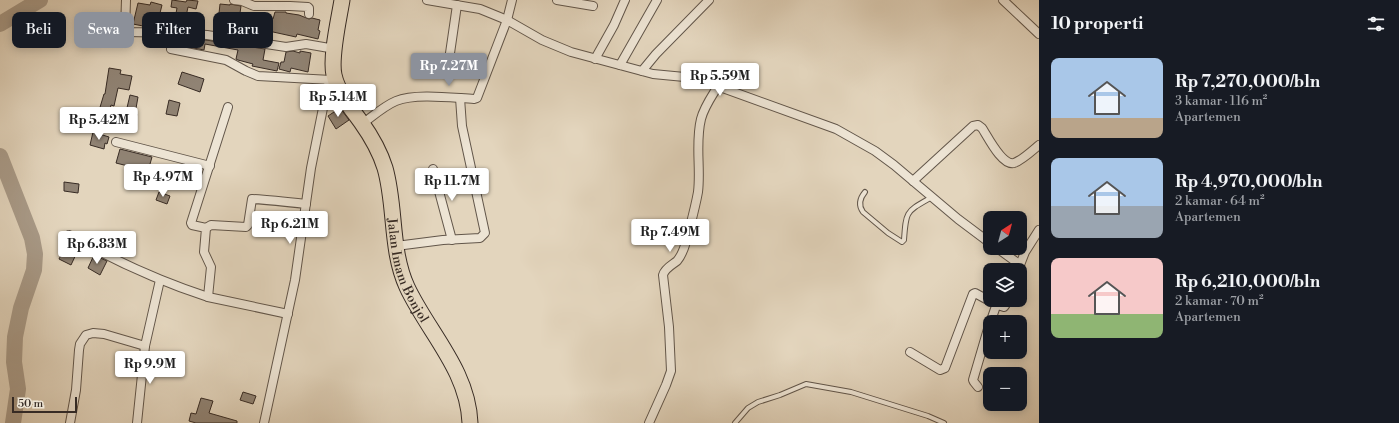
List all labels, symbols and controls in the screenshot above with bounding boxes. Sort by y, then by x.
chip: Beli [12,12,66,48]
chip: Sewa [74,12,134,48]
chip: Filter [142,12,205,48]
chip: Baru [213,12,273,48]
text: 10 properti [1051,13,1143,35]
icon: filters [1365,13,1387,35]
pin: Rp 7.27M [408,53,490,87]
text: Rp 7.27M [420,58,478,74]
pin: Rp 5.59M [679,63,761,97]
text: Rp 5.59M [690,68,750,84]
text: Rp 7,270,000/bln [1175,71,1320,93]
icon: home [1083,74,1131,122]
pin: Rp 5.14M [297,84,379,118]
text: Rp 5.14M [309,89,367,105]
text: 3 kamar · 116 m² [1175,93,1267,109]
pin: Rp 5.42M [58,107,140,141]
text: Apartemen [1175,109,1241,125]
text: Rp 5.42M [69,112,129,128]
pin: Rp 4.97M [122,164,204,198]
pin: Rp 11.7M [411,168,493,202]
text: Rp 4.97M [133,169,193,185]
text: Rp 4,970,000/bln [1175,171,1323,193]
text: Rp 11.7M [424,173,480,189]
icon: home [1083,174,1131,222]
text: 2 kamar · 64 m² [1175,193,1264,209]
text: Apartemen [1175,209,1241,225]
pin: Rp 6.21M [249,211,331,245]
north arrow [983,211,1027,255]
map controls [983,211,1027,411]
text: Rp 6.21M [261,216,319,232]
street label: Jalan Imam Bonjol [384,216,432,326]
pin: Rp 7.49M [629,219,711,253]
text: Rp 7.49M [640,224,700,240]
pin: Rp 6.83M [56,231,138,265]
text: Rp 6.83M [67,236,127,252]
button: layers [983,263,1027,307]
text: Rp 6,210,000/bln [1175,271,1320,293]
icon: home [1083,274,1131,322]
text: 2 kamar · 70 m² [1175,293,1263,309]
text: Apartemen [1175,309,1241,325]
button: + [983,315,1027,359]
pin: Rp 9.9M [113,351,187,385]
text: Rp 9.9M [124,356,176,372]
button: − [983,367,1027,411]
scale bar [12,395,77,414]
text: 50 m [18,397,43,411]

